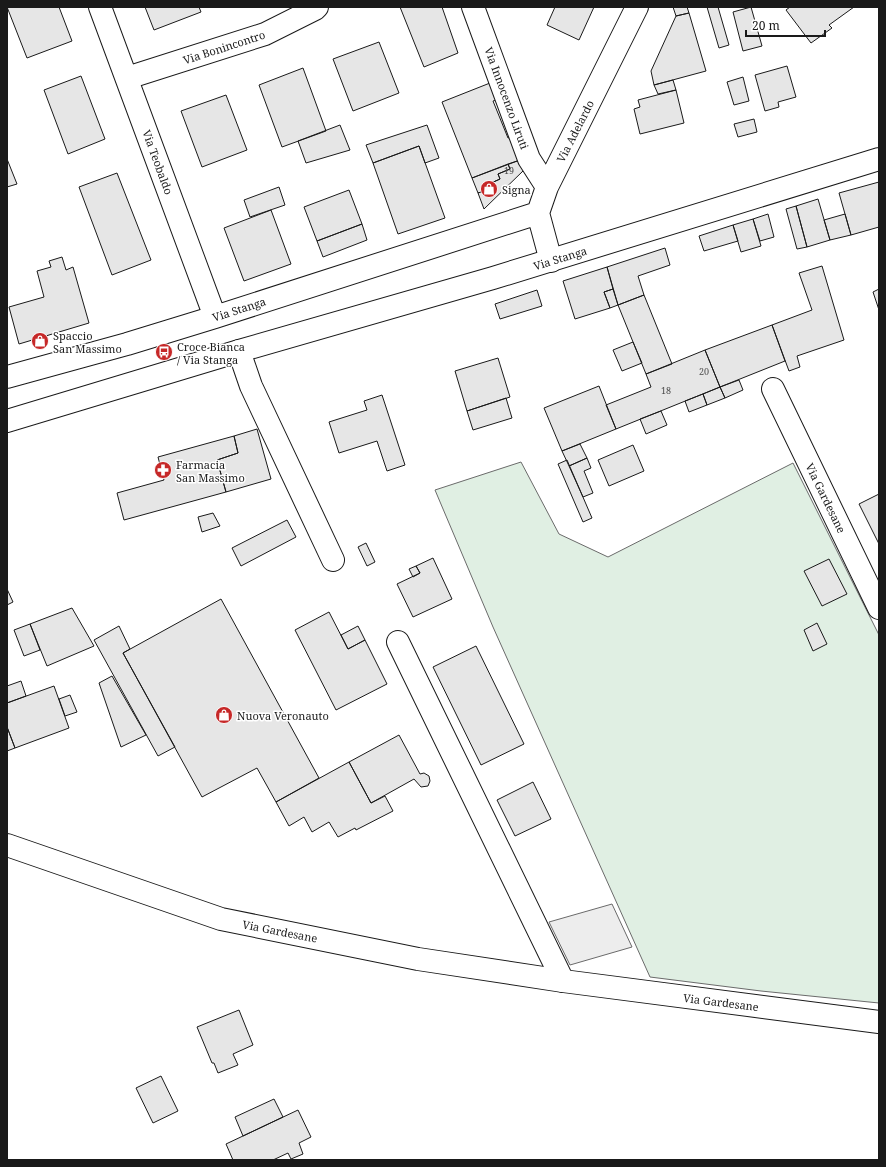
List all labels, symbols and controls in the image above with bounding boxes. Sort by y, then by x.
scale bar [746,12,825,38]
text: 20 m [752,17,780,34]
street label: Via Bonincontro [181,27,267,67]
street label: Via Innocenzo Liruti [482,45,533,152]
street label: Via Adelardo [553,97,597,165]
street label: Via Teobaldo [139,128,177,196]
house number: 19 [504,164,514,177]
shop icon: Signa [479,179,499,199]
place label: Signa [502,182,531,197]
street label: Via Stanga [531,243,589,273]
street label: Via Stanga [210,293,268,325]
place label: Spaccio San Massimo [53,328,122,356]
shop icon: Spaccio San Massimo [30,331,50,351]
place label: Croce Bianca / Via Stanga [177,339,245,367]
bus stop icon: Croce Bianca / Via Stanga [154,342,174,362]
house number: 20 [699,365,709,378]
house number: 18 [661,384,671,397]
place label: Farmacia San Massimo [176,457,245,485]
pharmacy icon: Farmacia San Massimo [153,460,173,480]
street label: Via Gardesane [803,461,849,536]
shop icon: Nuova Veronauto [214,705,234,725]
place label: Nuova Veronauto [237,708,329,723]
street label: Via Gardesane [241,916,319,946]
street label: Via Gardesane [682,990,760,1014]

